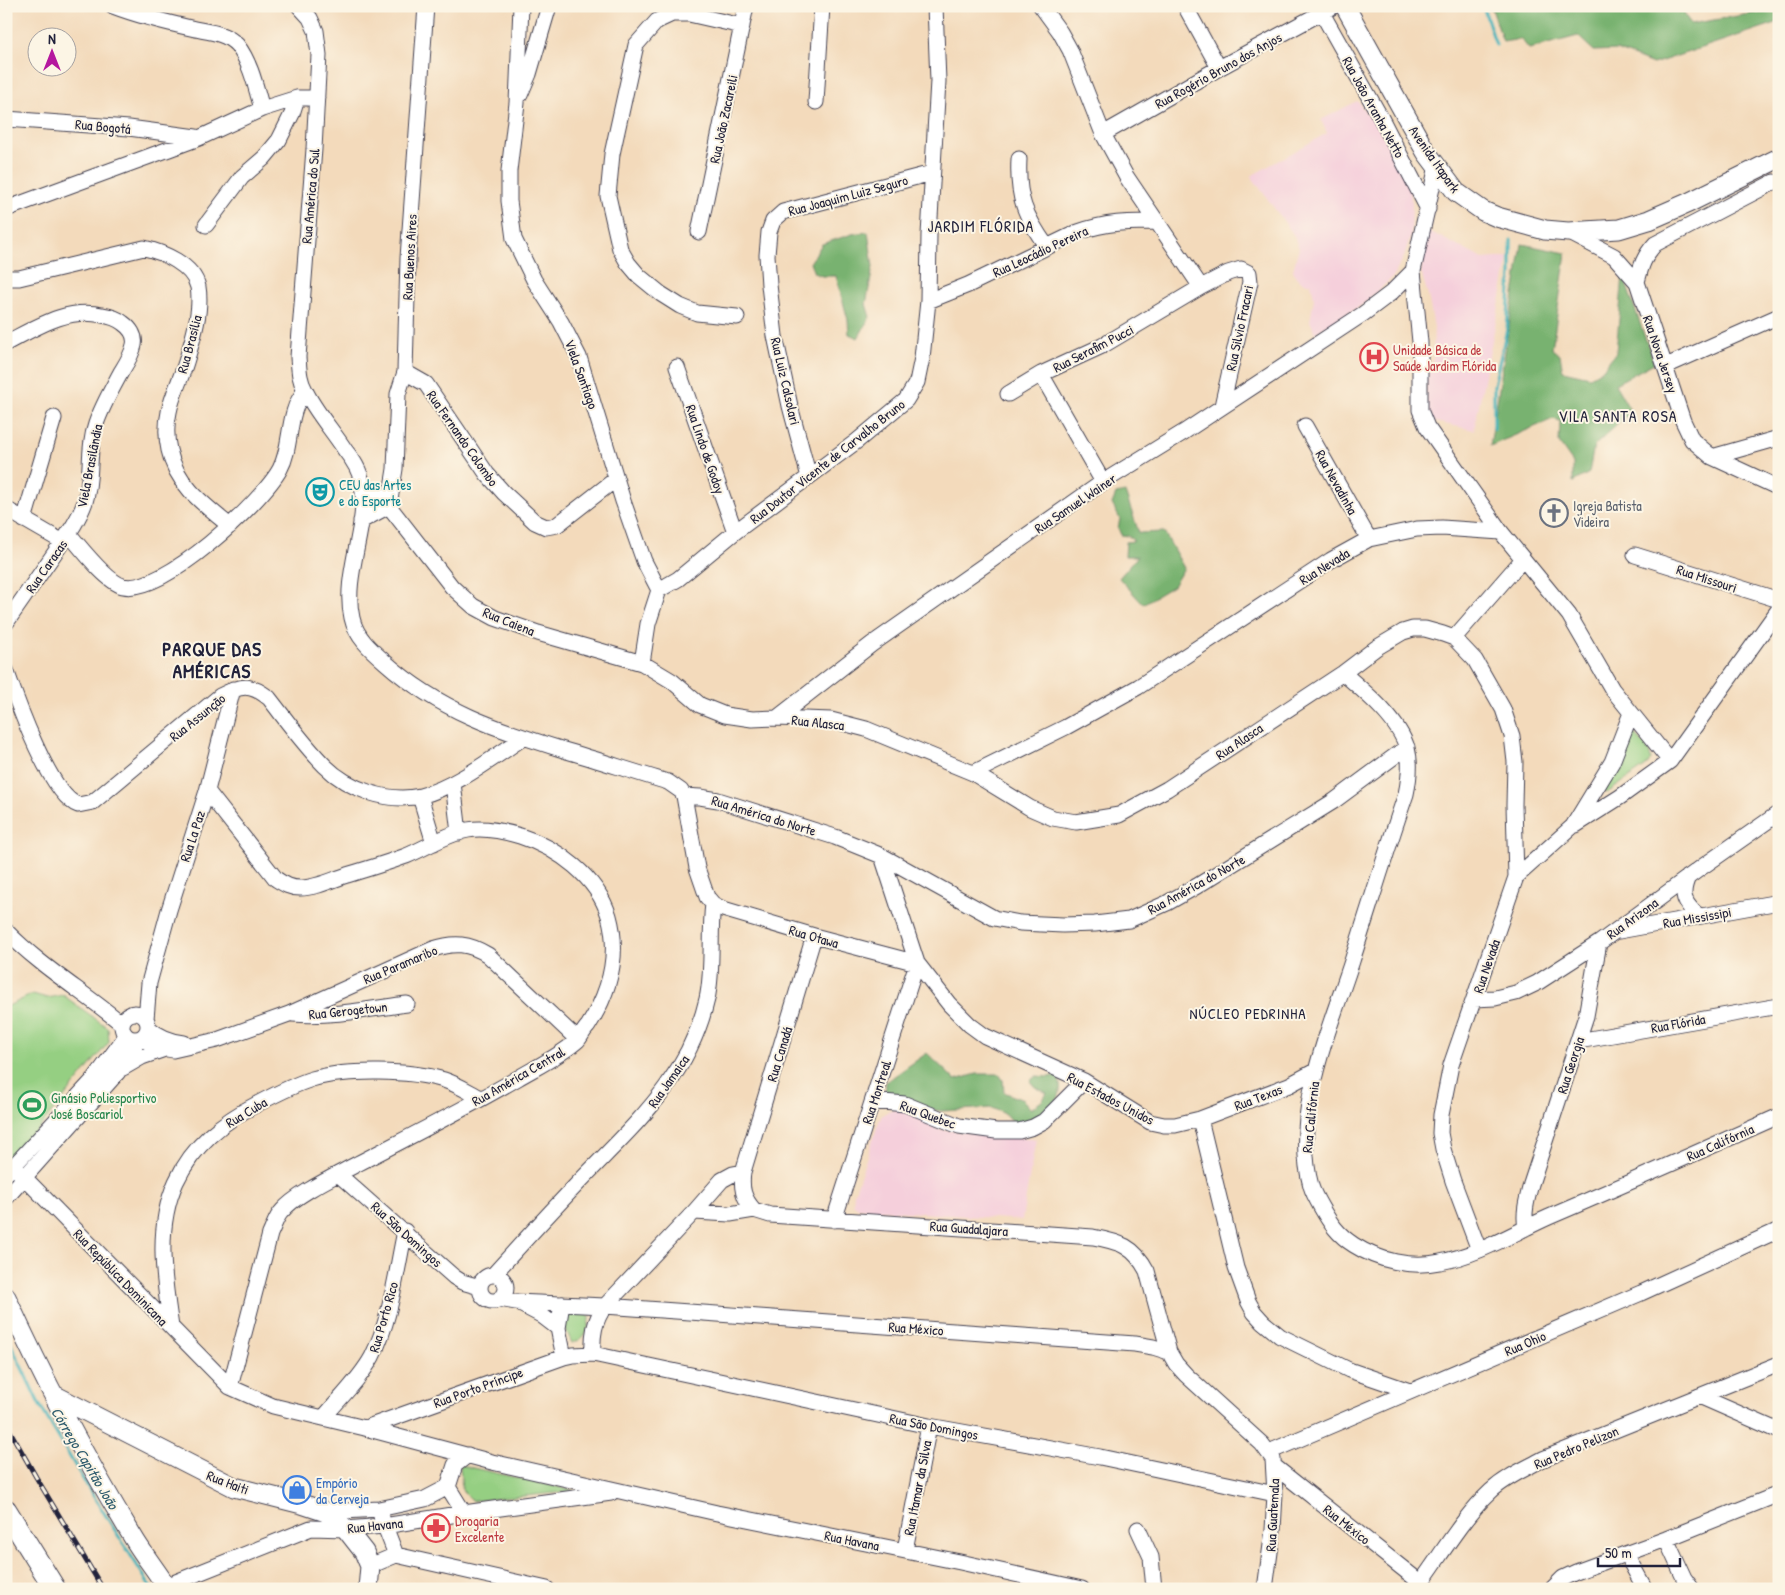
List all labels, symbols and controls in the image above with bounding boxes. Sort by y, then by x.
street label: Rua Rogério Bruno dos Anjos [1151,27,1285,114]
north arrow [28,28,78,78]
text: N [48,29,56,48]
street label: Rua João Aranha Netto [1338,53,1410,161]
street label: Rua João Zacareili [704,73,742,165]
street label: Rua Bogotá [74,114,132,139]
street label: Avenida Itapark [1404,122,1465,197]
street label: Rua América do Sul [296,147,324,244]
street label: Rua Joaquim Luiz Seguro [786,170,910,221]
street label: Rua Buenos Aires [397,214,421,300]
district label: JARDIM FLÓRIDA [928,215,1034,237]
street label: Rua Leocádio Pereira [989,220,1091,281]
street label: Rua Silvio Fracari [1221,283,1257,373]
street label: Rua Brasília [172,312,206,375]
street label: Rua Nova Jersey [1638,313,1683,396]
street label: Rua Serafim Pucci [1049,320,1137,376]
street label: Rua Luiz Calsolari [767,335,805,427]
street label: Viela Santiago [560,337,603,412]
place label: Unidade Básica de Saúde Jardim Flórida [1393,340,1497,375]
hospital icon: Unidade Básica de Saúde Jardim Flórida [1359,342,1389,372]
street label: Rua Fernando Colombo [423,386,503,490]
street label: Rua Doutor Vicente de Carvalho Bruno [746,394,909,528]
street label: Rua Lindo de Godoy [681,402,730,497]
district label: VILA SANTA ROSA [1558,405,1678,427]
street label: Viela Brasilândia [72,422,107,510]
street label: Rua Nevadinha [1311,446,1363,518]
street label: Rua Samuel Wainer [1030,468,1120,537]
place label: CEU das Artes e do Esporte [339,475,411,511]
theatre icon: CEU das Artes e do Esporte [305,477,335,507]
place label: Igreja Batista Videira [1573,496,1642,531]
church icon: Igreja Batista Videira [1539,498,1569,528]
street label: Rua Caracas [21,536,71,596]
street label: Rua Nevada [1295,543,1353,589]
street label: Rua Missouri [1674,559,1740,597]
street label: Rua Caiena [480,602,538,640]
district label: PARQUE DAS AMÉRICAS [162,636,262,684]
street label: Rua Assunção [165,688,229,745]
street label: Rua Alasca [791,710,846,734]
street label: Rua Alasca [1212,718,1267,764]
street label: Rua América do Norte [709,790,819,840]
street label: Rua La Paz [175,808,209,864]
street label: Rua América do Norte [1144,849,1248,919]
street label: Rua Arizona [1602,893,1662,943]
street label: Rua Mississipi [1661,902,1733,933]
street label: Rua Otawa [787,920,841,952]
street label: Rua Nevada [1468,936,1504,995]
street label: Rua Paramaribo [360,940,440,988]
street label: Rua Gerogetown [308,996,388,1025]
district label: NÚCLEO PEDRINHA [1189,1003,1307,1024]
street label: Rua Flórida [1649,1009,1707,1037]
street label: Rua Canadá [762,1024,797,1084]
street label: Rua Georgia [1552,1034,1589,1096]
street label: Rua América Central [468,1042,568,1110]
street label: Rua Jamaica [643,1050,693,1111]
street label: Rua Montreal [857,1057,895,1126]
street label: Rua Estados Unidos [1064,1067,1158,1129]
street label: Rua Texas [1231,1079,1285,1115]
street label: Rua Califórnia [1297,1080,1323,1154]
place label: Ginásio Poliesportivo José Boscariol [51,1088,157,1123]
sports icon: Ginásio Poliesportivo José Boscariol [17,1090,47,1120]
street label: Rua Cuba [222,1092,271,1132]
street label: Rua Quebec [898,1095,959,1133]
street label: Rua Califórnia [1683,1119,1757,1165]
street label: Rua São Domingos [367,1197,447,1272]
street label: Rua Guadalajara [929,1216,1009,1241]
street label: Rua República Dominicana [69,1224,173,1331]
street label: Rua Porto Rico [364,1279,402,1355]
street label: Rua México [888,1317,944,1339]
street label: Rua Ohio [1501,1326,1549,1360]
street label: Rua Porto Príncipe [431,1362,526,1413]
water label: Córrego Capitão João [46,1403,124,1514]
street label: Rua São Domingos [888,1408,980,1445]
street label: Rua Pedro Pelizon [1531,1421,1621,1473]
street label: Rua Itamar da Silva [898,1438,936,1537]
street label: Rua Haiti [204,1465,252,1499]
place label: Empório da Cerveja [316,1473,369,1509]
shop icon: Empório da Cerveja [282,1475,312,1505]
street label: Rua Guatemala [1261,1478,1283,1552]
street label: Rua México [1319,1500,1375,1549]
place label: Drogaria Excelente [455,1511,505,1546]
street label: Rua Havana [346,1513,404,1537]
pharmacy icon: Drogaria Excelente [421,1513,451,1543]
street label: Rua Havana [823,1525,882,1555]
scale bar [1598,1535,1680,1567]
text: 50 m [1605,1542,1632,1563]

